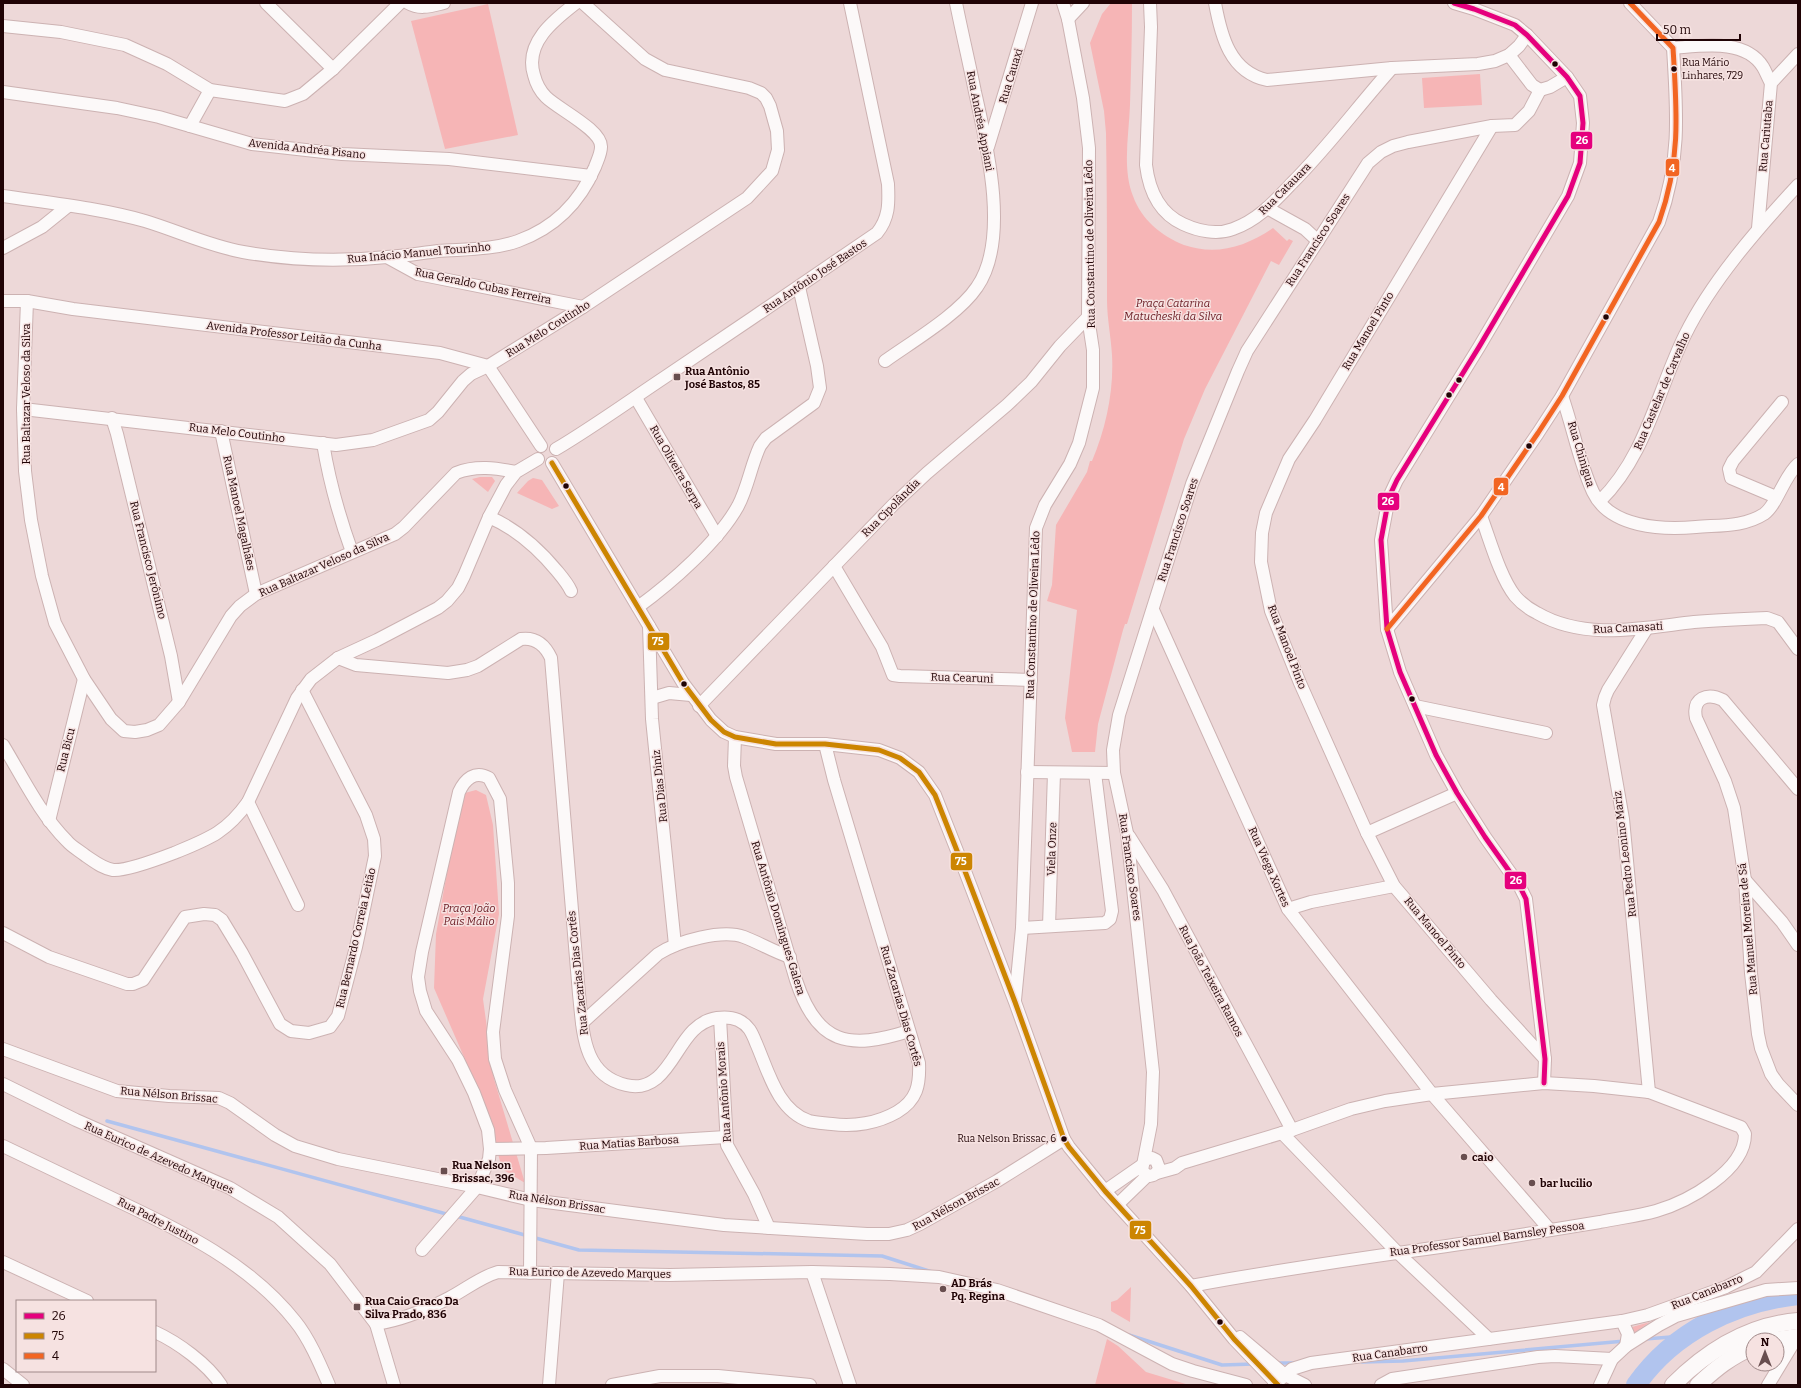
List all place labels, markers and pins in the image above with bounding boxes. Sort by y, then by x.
place label: Rua Mário Linhares, 729 [1682,57,1743,82]
unlabelled marker [1550,59,1560,69]
marker: Rua Mário Linhares, 729 [1669,64,1679,74]
unlabelled marker [1601,312,1611,322]
place label: Rua Antônio José Bastos, 85 [684,365,760,391]
marker: Rua Antônio José Bastos, 85 [672,372,682,382]
unlabelled marker [1454,375,1464,385]
unlabelled marker [1444,390,1454,400]
unlabelled marker [1524,441,1534,451]
unlabelled marker [561,481,571,491]
unlabelled marker [679,679,689,689]
unlabelled marker [1407,694,1417,704]
place label: Rua Nelson Brissac, 6 [957,1133,1056,1145]
marker: Rua Nelson Brissac, 6 [1059,1134,1069,1144]
place label: caio [1472,1151,1494,1164]
marker: caio [1459,1152,1469,1162]
place label: Rua Nelson Brissac, 396 [452,1159,515,1185]
marker: Rua Nelson Brissac, 396 [439,1166,449,1176]
place label: bar lucilio [1540,1177,1592,1190]
marker: bar lucilio [1527,1178,1537,1188]
place label: AD Brás Pq. Regina [951,1277,1006,1303]
marker: AD Brás Pq. Regina [938,1284,948,1294]
place label: Rua Caio Graco Da Silva Prado, 836 [365,1295,459,1321]
marker: Rua Caio Graco Da Silva Prado, 836 [352,1302,362,1312]
unlabelled marker [1215,1317,1225,1327]

